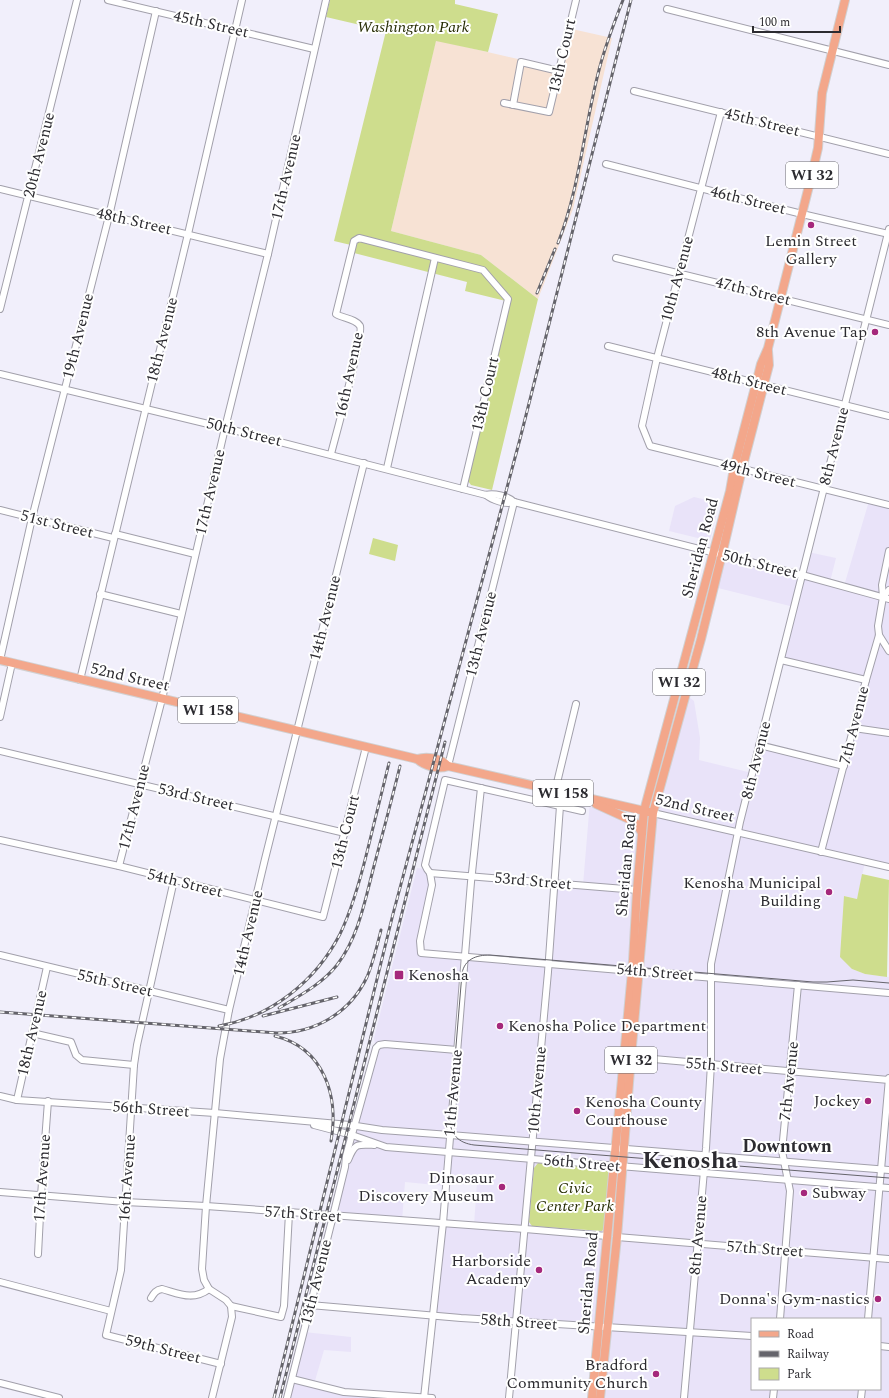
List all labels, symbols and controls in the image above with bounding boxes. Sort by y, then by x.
street label: 45th Street [171,4,252,44]
scale bar [753,8,840,34]
text: 100 m [759,13,790,32]
park label: Washington Park [357,15,470,39]
street label: 13th Court [542,16,582,96]
street label: 45th Street [722,101,803,143]
street label: 20th Avenue [17,110,61,200]
street label: 17th Avenue [264,132,308,222]
road number: WI 32 [786,162,838,188]
street label: 46th Street [708,179,789,221]
street label: 48th Street [94,201,175,241]
marker: Lemin Street Gallery [806,220,816,230]
place label: Lemin Street Gallery [765,229,857,271]
street label: 10th Avenue [654,233,700,325]
street label: 47th Street [713,270,794,312]
street label: 19th Avenue [56,291,100,381]
street label: 18th Avenue [140,295,184,385]
place label: 8th Avenue Tap [756,320,867,344]
marker: 8th Avenue Tap [870,327,880,337]
street label: 16th Avenue [328,330,370,420]
street label: 13th Court [465,354,505,434]
street label: 48th Street [709,360,790,402]
street label: 8th Avenue [813,404,855,488]
street label: 50th Street [204,411,285,453]
street label: 17th Avenue [188,447,232,537]
street label: 49th Street [718,452,799,494]
street label: Sheridan Road [675,495,725,601]
street label: 51st Street [18,503,96,545]
street label: 50th Street [720,543,801,585]
street label: 14th Avenue [303,573,347,663]
street label: 13th Avenue [459,589,503,679]
street label: 52nd Street [88,656,172,698]
road number: WI 32 [653,669,705,695]
street label: 7th Avenue [833,683,875,767]
road number: WI 158 [178,697,238,723]
street label: 8th Avenue [735,718,777,802]
street label: 17th Avenue [112,762,156,852]
street label: 53rd Street [156,777,237,817]
road number: WI 158 [533,780,593,806]
street label: 52nd Street [653,787,737,829]
street label: 13th Court [324,792,366,872]
street label: Sheridan Road [610,813,642,917]
street label: 54th Street [145,862,226,904]
street label: 53rd Street [493,866,573,896]
place label: Kenosha Municipal Building [683,871,821,913]
marker: Kenosha Municipal Building [824,887,834,897]
street label: 14th Avenue [226,888,270,978]
street label: 54th Street [616,957,695,987]
street label: 55th Street [75,963,156,1003]
place label: Kenosha [408,963,469,987]
marker: Kenosha [393,969,405,981]
street label: 18th Avenue [10,988,54,1078]
place label: Kenosha Police Department [508,1014,707,1038]
marker: Kenosha Police Department [495,1021,505,1031]
street label: 7th Avenue [773,1040,805,1122]
street label: 10th Avenue [521,1045,553,1135]
road number: WI 32 [605,1047,657,1073]
street label: 11th Avenue [437,1048,469,1138]
street label: 55th Street [685,1051,764,1081]
place label: Jockey [814,1089,861,1113]
place label: Kenosha County Courthouse [585,1090,703,1132]
street label: 56th Street [112,1094,191,1124]
marker: Jockey [863,1096,873,1106]
marker: Kenosha County Courthouse [572,1106,582,1116]
street label: 17th Avenue [27,1133,57,1223]
street label: 16th Avenue [112,1133,142,1223]
district label: Downtown [742,1133,832,1160]
district label: Kenosha [642,1143,738,1179]
street label: 56th Street [543,1148,622,1178]
place label: Dinosaur Discovery Museum [358,1166,494,1208]
park label: Civic Center Park [536,1176,615,1218]
place label: Subway [812,1181,867,1205]
marker: Dinosaur Discovery Museum [497,1182,507,1192]
marker: Subway [799,1188,809,1198]
street label: 8th Avenue [683,1194,713,1276]
street label: 57th Street [264,1199,343,1229]
street label: Sheridan Road [572,1231,604,1335]
street label: 57th Street [726,1234,805,1264]
street label: 13th Avenue [294,1237,338,1327]
place label: Harborside Academy [451,1249,532,1291]
marker: Harborside Academy [534,1265,544,1275]
place label: Donna's Gym-nastics [719,1287,870,1311]
marker: Donna's Gym-nastics [873,1294,883,1304]
street label: 58th Street [480,1307,559,1337]
legend [751,1318,881,1390]
text: Road [787,1325,814,1344]
street label: 59th Street [123,1328,204,1370]
text: Railway [787,1345,830,1364]
place label: Bradford Community Church [506,1353,648,1395]
text: Park [787,1365,812,1384]
marker: Bradford Community Church [651,1369,661,1379]

